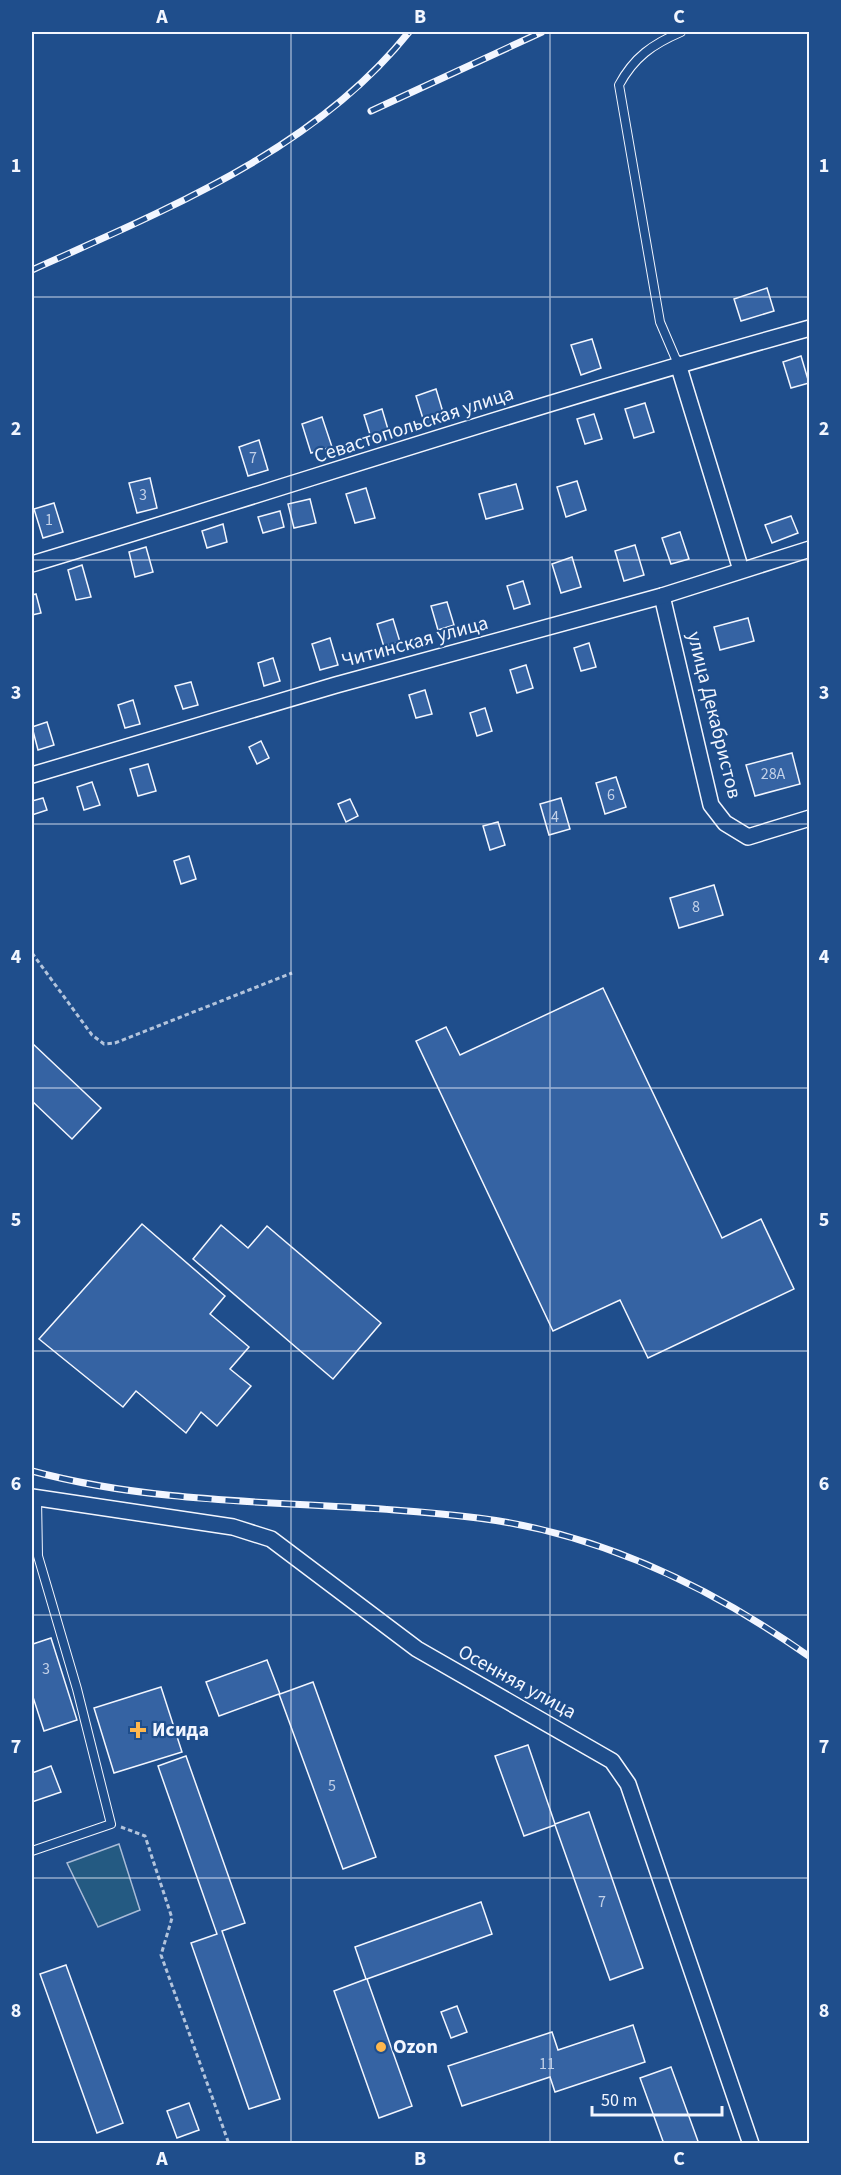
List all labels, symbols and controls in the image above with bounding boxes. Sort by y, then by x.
text: A [155,3,168,31]
text: B [414,3,426,31]
text: C [673,3,685,31]
text: 1 [11,152,21,180]
text: 1 [819,152,829,180]
street label: Севастопольская улица [311,380,517,470]
text: 2 [11,415,21,443]
text: 2 [819,415,829,443]
house number: 7 [249,447,257,469]
house number: 3 [139,484,147,506]
house number: 1 [45,509,53,531]
street label: Читинская улица [339,609,491,675]
street label: улица Декабристов [680,629,748,801]
text: 3 [11,679,21,707]
text: 3 [819,679,829,707]
house number: 28А [761,763,786,785]
house number: 6 [607,784,615,806]
house number: 4 [551,806,559,828]
house number: 8 [692,896,700,918]
text: 4 [11,943,22,971]
text: 4 [819,943,830,971]
text: 5 [11,1206,21,1234]
text: 5 [819,1206,829,1234]
text: 6 [11,1470,21,1498]
text: 6 [819,1470,829,1498]
street label: Осенняя улица [453,1638,581,1726]
house number: 3 [42,1658,50,1680]
place label: Исида [152,1716,209,1744]
marker: Исида [129,1721,147,1739]
text: 7 [11,1733,21,1761]
text: 7 [819,1733,829,1761]
house number: 5 [328,1775,336,1797]
house number: 7 [598,1891,606,1913]
text: 8 [11,1997,21,2025]
text: 8 [819,1997,829,2025]
place label: Ozon [393,2033,438,2061]
marker: Ozon [374,2040,388,2054]
house number: 11 [539,2053,555,2075]
scale bar [592,2079,722,2117]
text: 50 m [601,2088,637,2113]
text: A [155,2145,168,2173]
text: B [414,2145,426,2173]
text: C [673,2145,685,2173]

